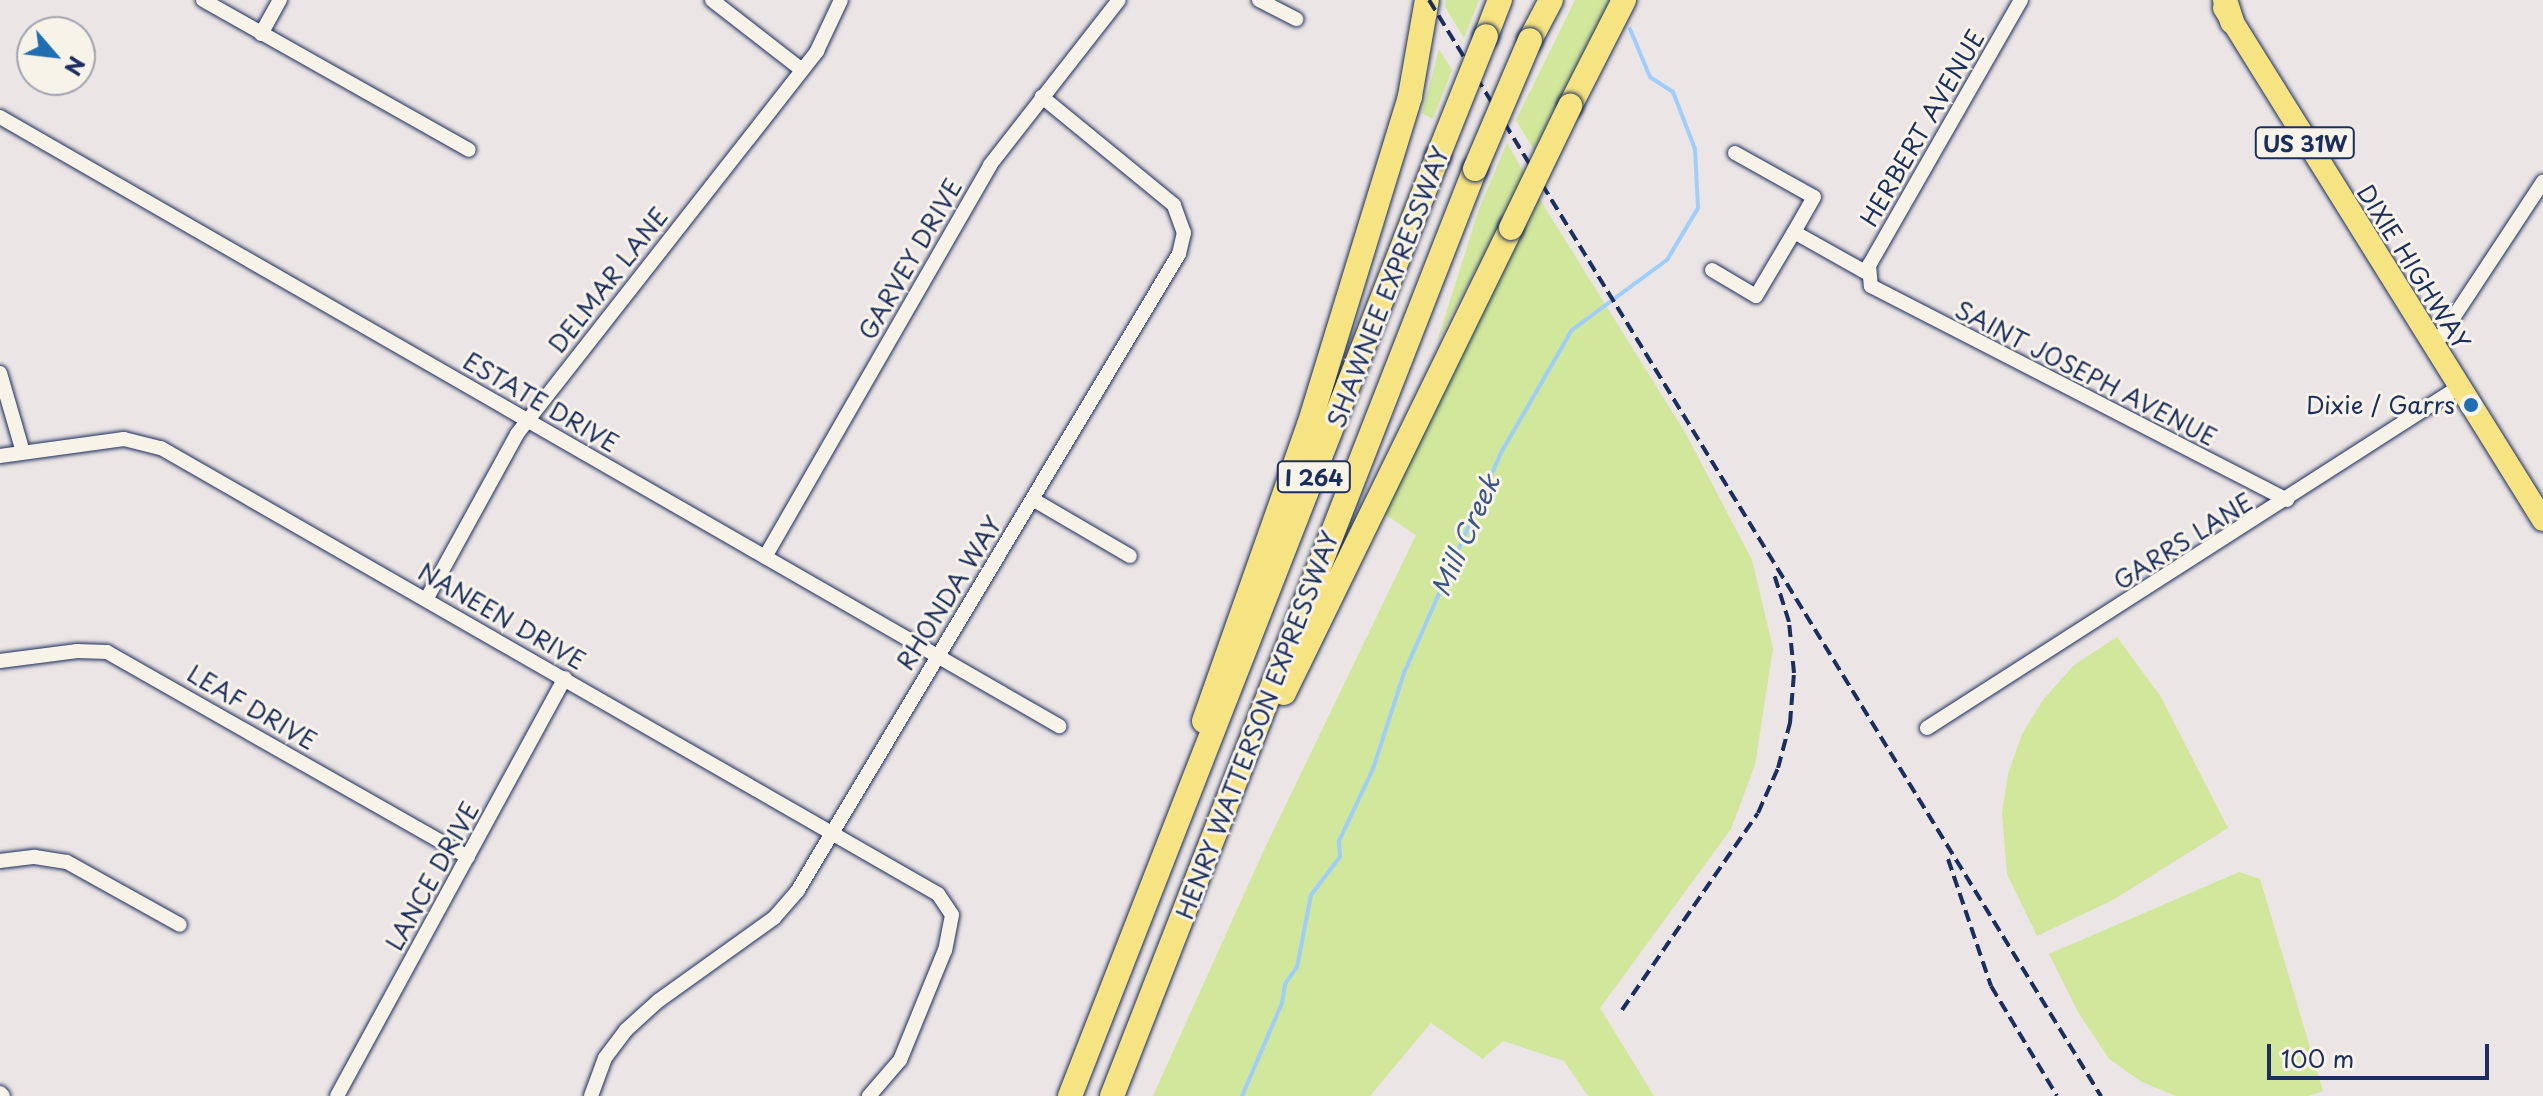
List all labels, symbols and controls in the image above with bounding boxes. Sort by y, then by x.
north arrow [16,16,96,96]
street label: HERBERT AVENUE [1854,24,1990,232]
text: N [57,51,95,82]
road number: US 31W [2253,125,2357,161]
street label: SHAWNEE EXPRESSWAY [1321,143,1455,431]
street label: GARVEY DRIVE [852,173,968,345]
street label: DIXIE HIGHWAY [2350,177,2478,357]
street label: DELMAR LANE [542,202,674,358]
street label: SAINT JOSEPH AVENUE [1950,294,2222,452]
street label: ESTATE DRIVE [459,346,623,458]
place label: Dixie / Garrs [2306,391,2455,419]
marker: Dixie / Garrs [2462,396,2480,414]
road number: I 264 [1276,459,1352,495]
water label: Mill Creek [1424,469,1506,601]
street label: GARRS LANE [2108,487,2258,595]
street label: RHONDA WAY [891,512,1007,674]
street label: HENRY WATTERSON EXPRESSWAY [1169,526,1345,924]
street label: NANEEN DRIVE [414,557,590,675]
street label: LEAF DRIVE [183,659,321,755]
street label: LANCE DRIVE [379,797,485,955]
scale bar [2271,1028,2493,1078]
text: 100 m [2281,1040,2354,1076]

